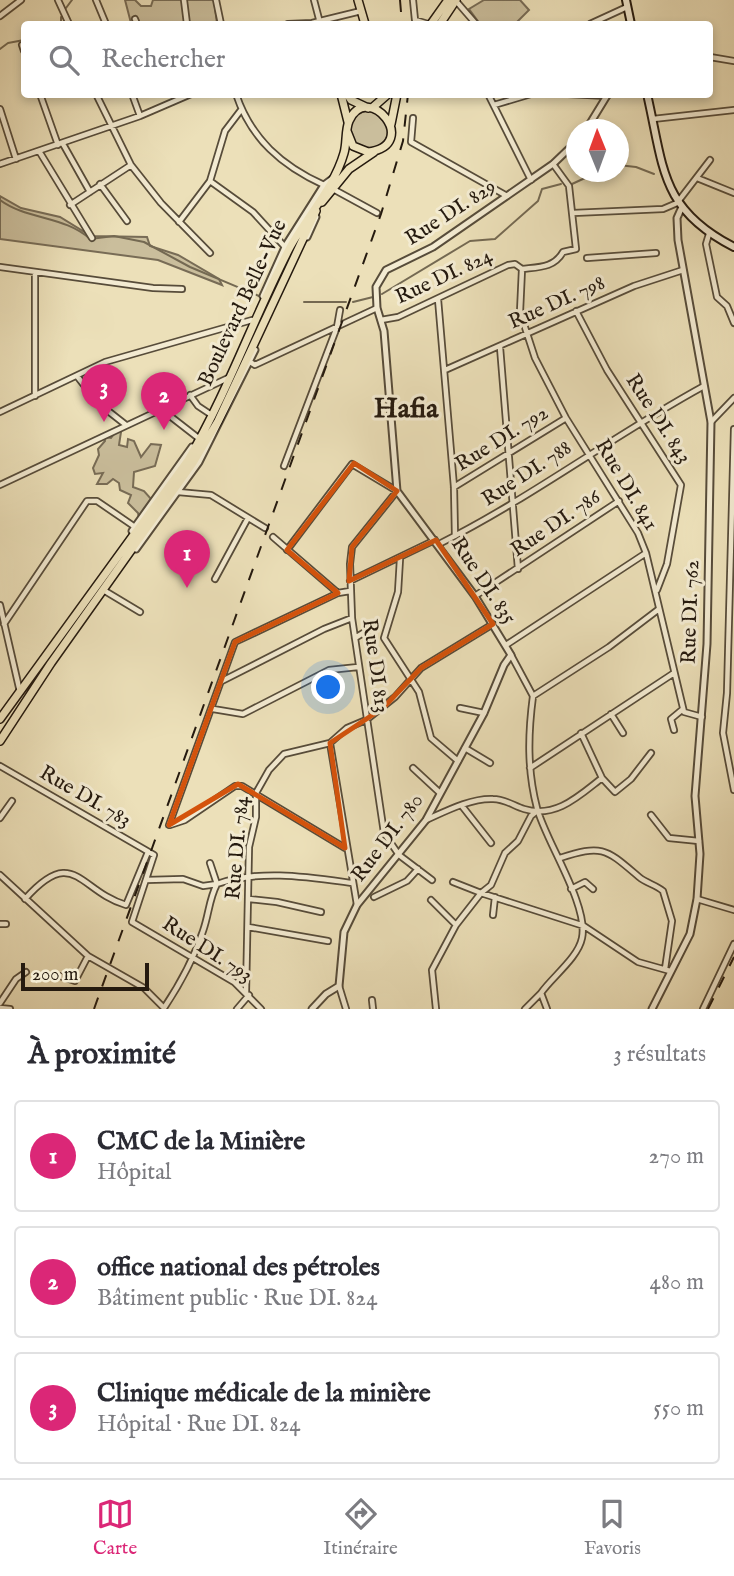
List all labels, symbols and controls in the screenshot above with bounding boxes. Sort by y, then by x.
search box [21,21,713,98]
icon: search [45,41,83,79]
text: Rechercher [101,43,225,76]
north arrow [566,119,629,182]
street label: Rue DI. 829 [400,174,502,252]
street label: Boulevard Belle-Vue [192,215,294,391]
street label: Rue DI. 824 [391,242,498,311]
street label: Rue DI. 798 [504,270,610,336]
pin: 3 [81,364,127,422]
street label: Rue DI. 843 [619,369,697,469]
pin: 2 [141,372,187,430]
district label: Hafia [374,392,439,427]
street label: Rue DI. 792 [450,400,554,478]
street label: Rue DI. 841 [588,434,664,536]
street label: Rue DI. 788 [477,435,577,513]
street label: Rue DI. 786 [506,483,607,564]
pin: 1 [164,530,210,588]
street label: Rue DI. 835 [444,532,522,630]
street label: Rue DI. 762 [676,559,706,665]
street label: Rue DI 813 [355,617,395,715]
your location [311,670,345,704]
street label: Rue DI. 783 [34,760,136,834]
street label: Rue DI. 780 [346,788,430,888]
street label: Rue DI. 784 [220,794,256,901]
street label: Rue DI. 793 [157,911,257,989]
scale bar [21,960,149,992]
text: 200 m [32,963,78,987]
text: À proximité [28,1036,176,1074]
text: 3 résultats [613,1040,706,1069]
text: CMC de la Minière [97,1125,305,1158]
text: 1 [49,1142,57,1171]
text: 270 m [649,1142,704,1171]
text: Hôpital [97,1158,171,1187]
text: office national des pétroles [97,1251,380,1284]
text: 2 [48,1268,58,1297]
text: 480 m [650,1268,704,1297]
text: Bâtiment public · Rue DI. 824 [97,1284,377,1313]
text: Clinique médicale de la minière [97,1377,431,1410]
text: 3 [49,1394,57,1423]
text: 550 m [653,1394,704,1423]
text: Hôpital · Rue DI. 824 [97,1410,301,1439]
tab: Carte [93,1495,137,1561]
tab: Itinéraire [323,1495,398,1561]
tab: Favoris [584,1495,641,1561]

